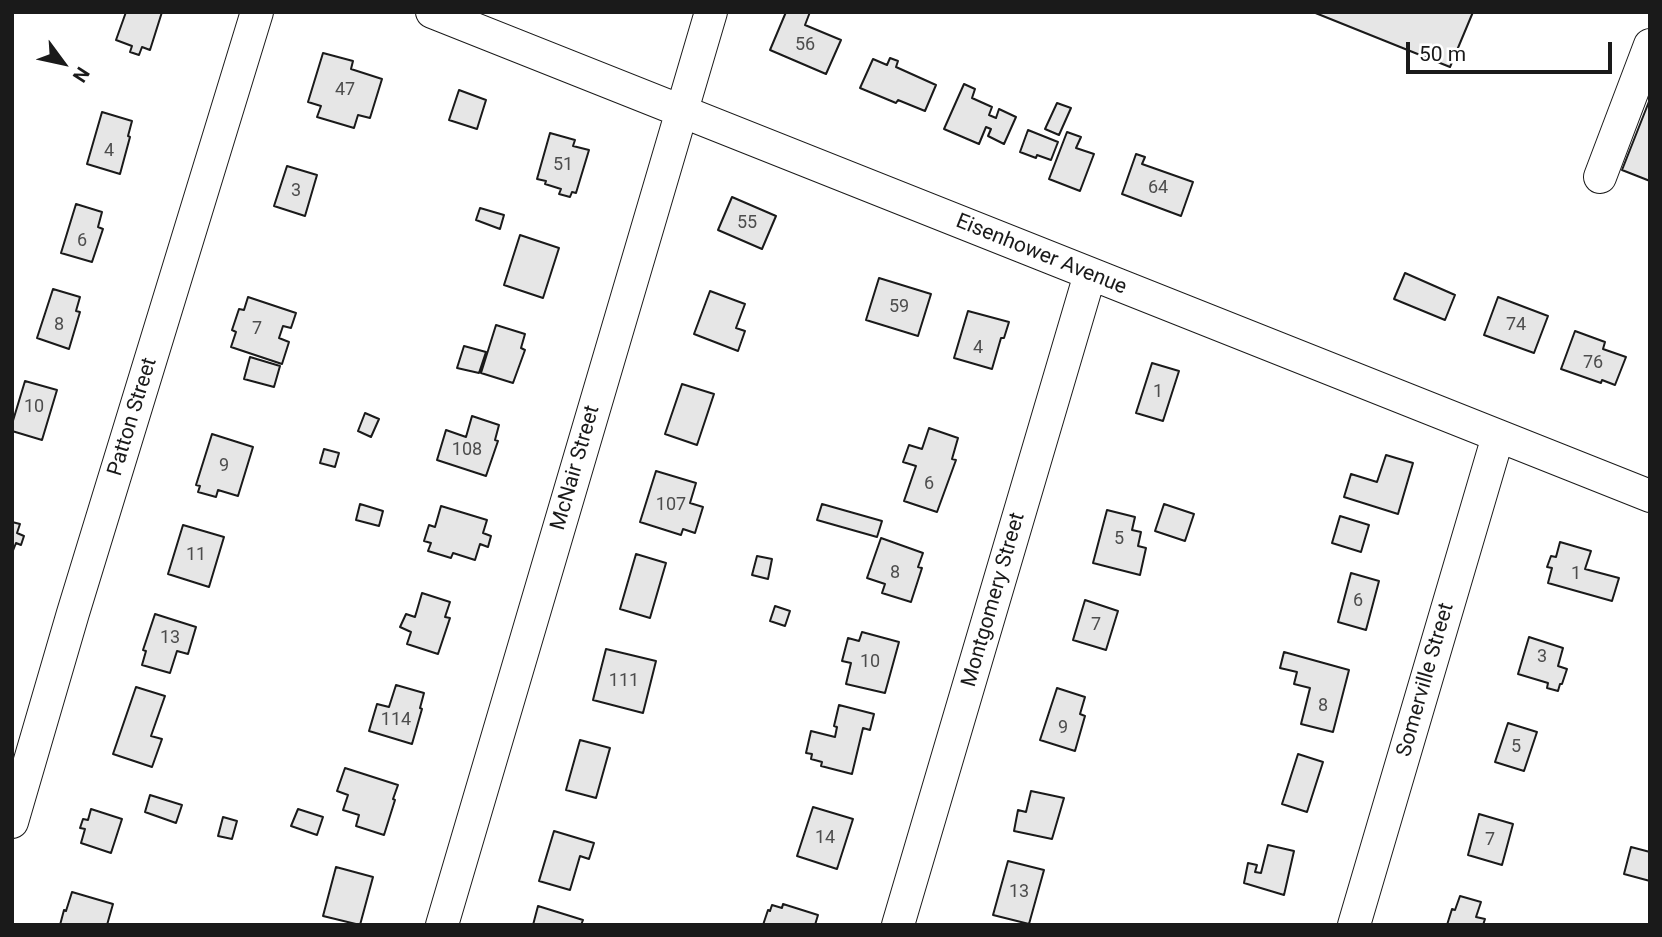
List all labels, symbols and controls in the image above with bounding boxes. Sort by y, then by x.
north arrow [28,28,98,98]
scale bar [1410,28,1616,72]
house number: 56 [795,34,815,56]
text: 50 m [1419,42,1466,66]
text: N [68,63,94,87]
house number: 47 [335,79,355,101]
house number: 4 [104,140,114,162]
house number: 51 [553,154,573,176]
house number: 64 [1148,177,1168,199]
house number: 3 [291,180,301,202]
street label: Eisenhower Avenue [952,209,1130,301]
house number: 55 [737,212,757,234]
house number: 6 [77,230,87,252]
house number: 59 [889,296,909,318]
house number: 8 [54,314,64,336]
house number: 74 [1506,314,1526,336]
house number: 7 [252,318,262,340]
house number: 4 [973,337,983,359]
house number: 76 [1583,352,1603,374]
street label: Patton Street [103,355,163,479]
house number: 1 [1153,381,1163,403]
house number: 10 [24,396,44,418]
street label: McNair Street [546,403,606,533]
house number: 108 [452,439,482,461]
house number: 9 [219,455,229,477]
house number: 6 [924,473,934,495]
house number: 107 [656,494,686,516]
street label: Montgomery Street [957,510,1031,690]
house number: 5 [1114,528,1124,550]
house number: 11 [186,544,206,566]
house number: 8 [890,562,900,584]
house number: 1 [1571,563,1581,585]
house number: 6 [1353,590,1363,612]
street label: Somerville Street [1392,600,1460,760]
house number: 7 [1091,614,1101,636]
house number: 13 [160,627,180,649]
house number: 3 [1537,646,1547,668]
house number: 10 [860,651,880,673]
house number: 111 [609,670,639,692]
house number: 8 [1318,695,1328,717]
house number: 114 [381,709,411,731]
house number: 9 [1058,717,1068,739]
house number: 5 [1511,736,1521,758]
house number: 14 [815,827,835,849]
house number: 7 [1485,829,1495,851]
house number: 13 [1009,881,1029,903]

